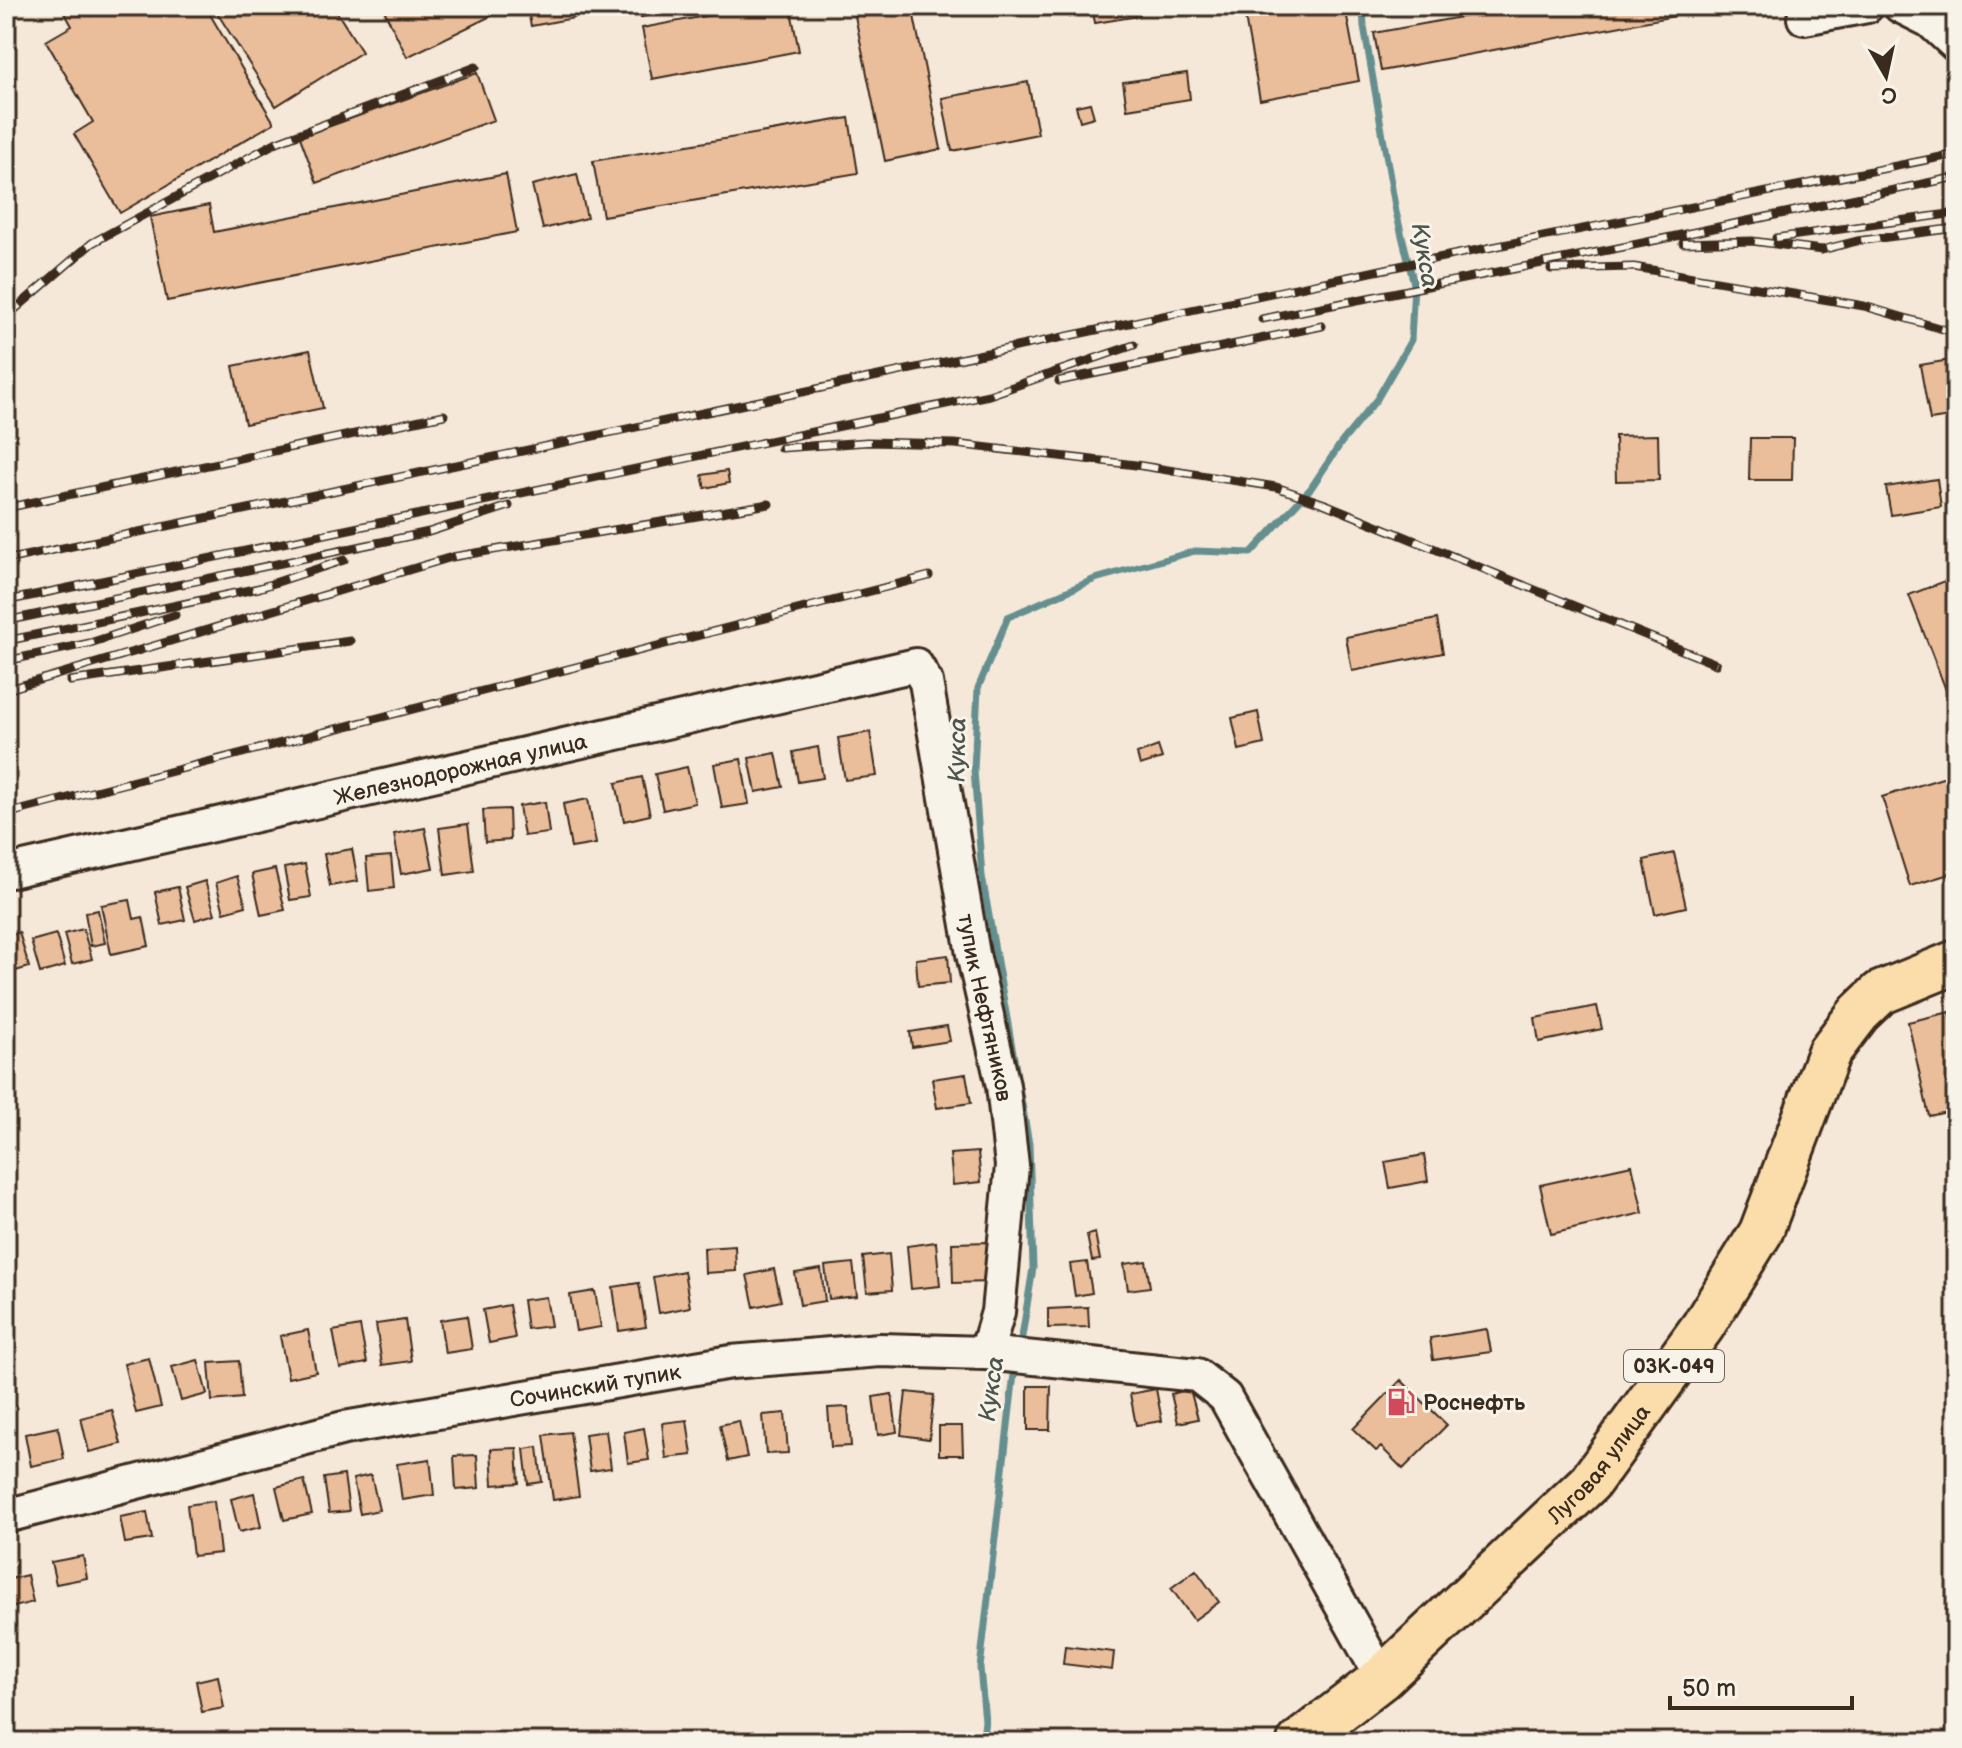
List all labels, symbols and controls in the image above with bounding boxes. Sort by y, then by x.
north arrow [1846,36,1926,116]
text: С [1879,80,1899,109]
water label: Кукса [1405,220,1444,290]
water label: Кукса [942,717,973,783]
street label: Железнодорожная улица [332,728,590,812]
street label: тупик Нефтяников [951,912,1017,1103]
road number: 03К-049 [1624,1350,1724,1382]
water label: Кукса [973,1355,1010,1423]
street label: Сочинский тупик [508,1359,683,1415]
fuel station icon: Роснефть [1386,1387,1416,1417]
place label: Роснефть [1423,1390,1526,1417]
street label: Луговая улица [1542,1400,1657,1531]
scale bar [1670,1660,1852,1710]
text: 50 m [1682,1674,1736,1703]

